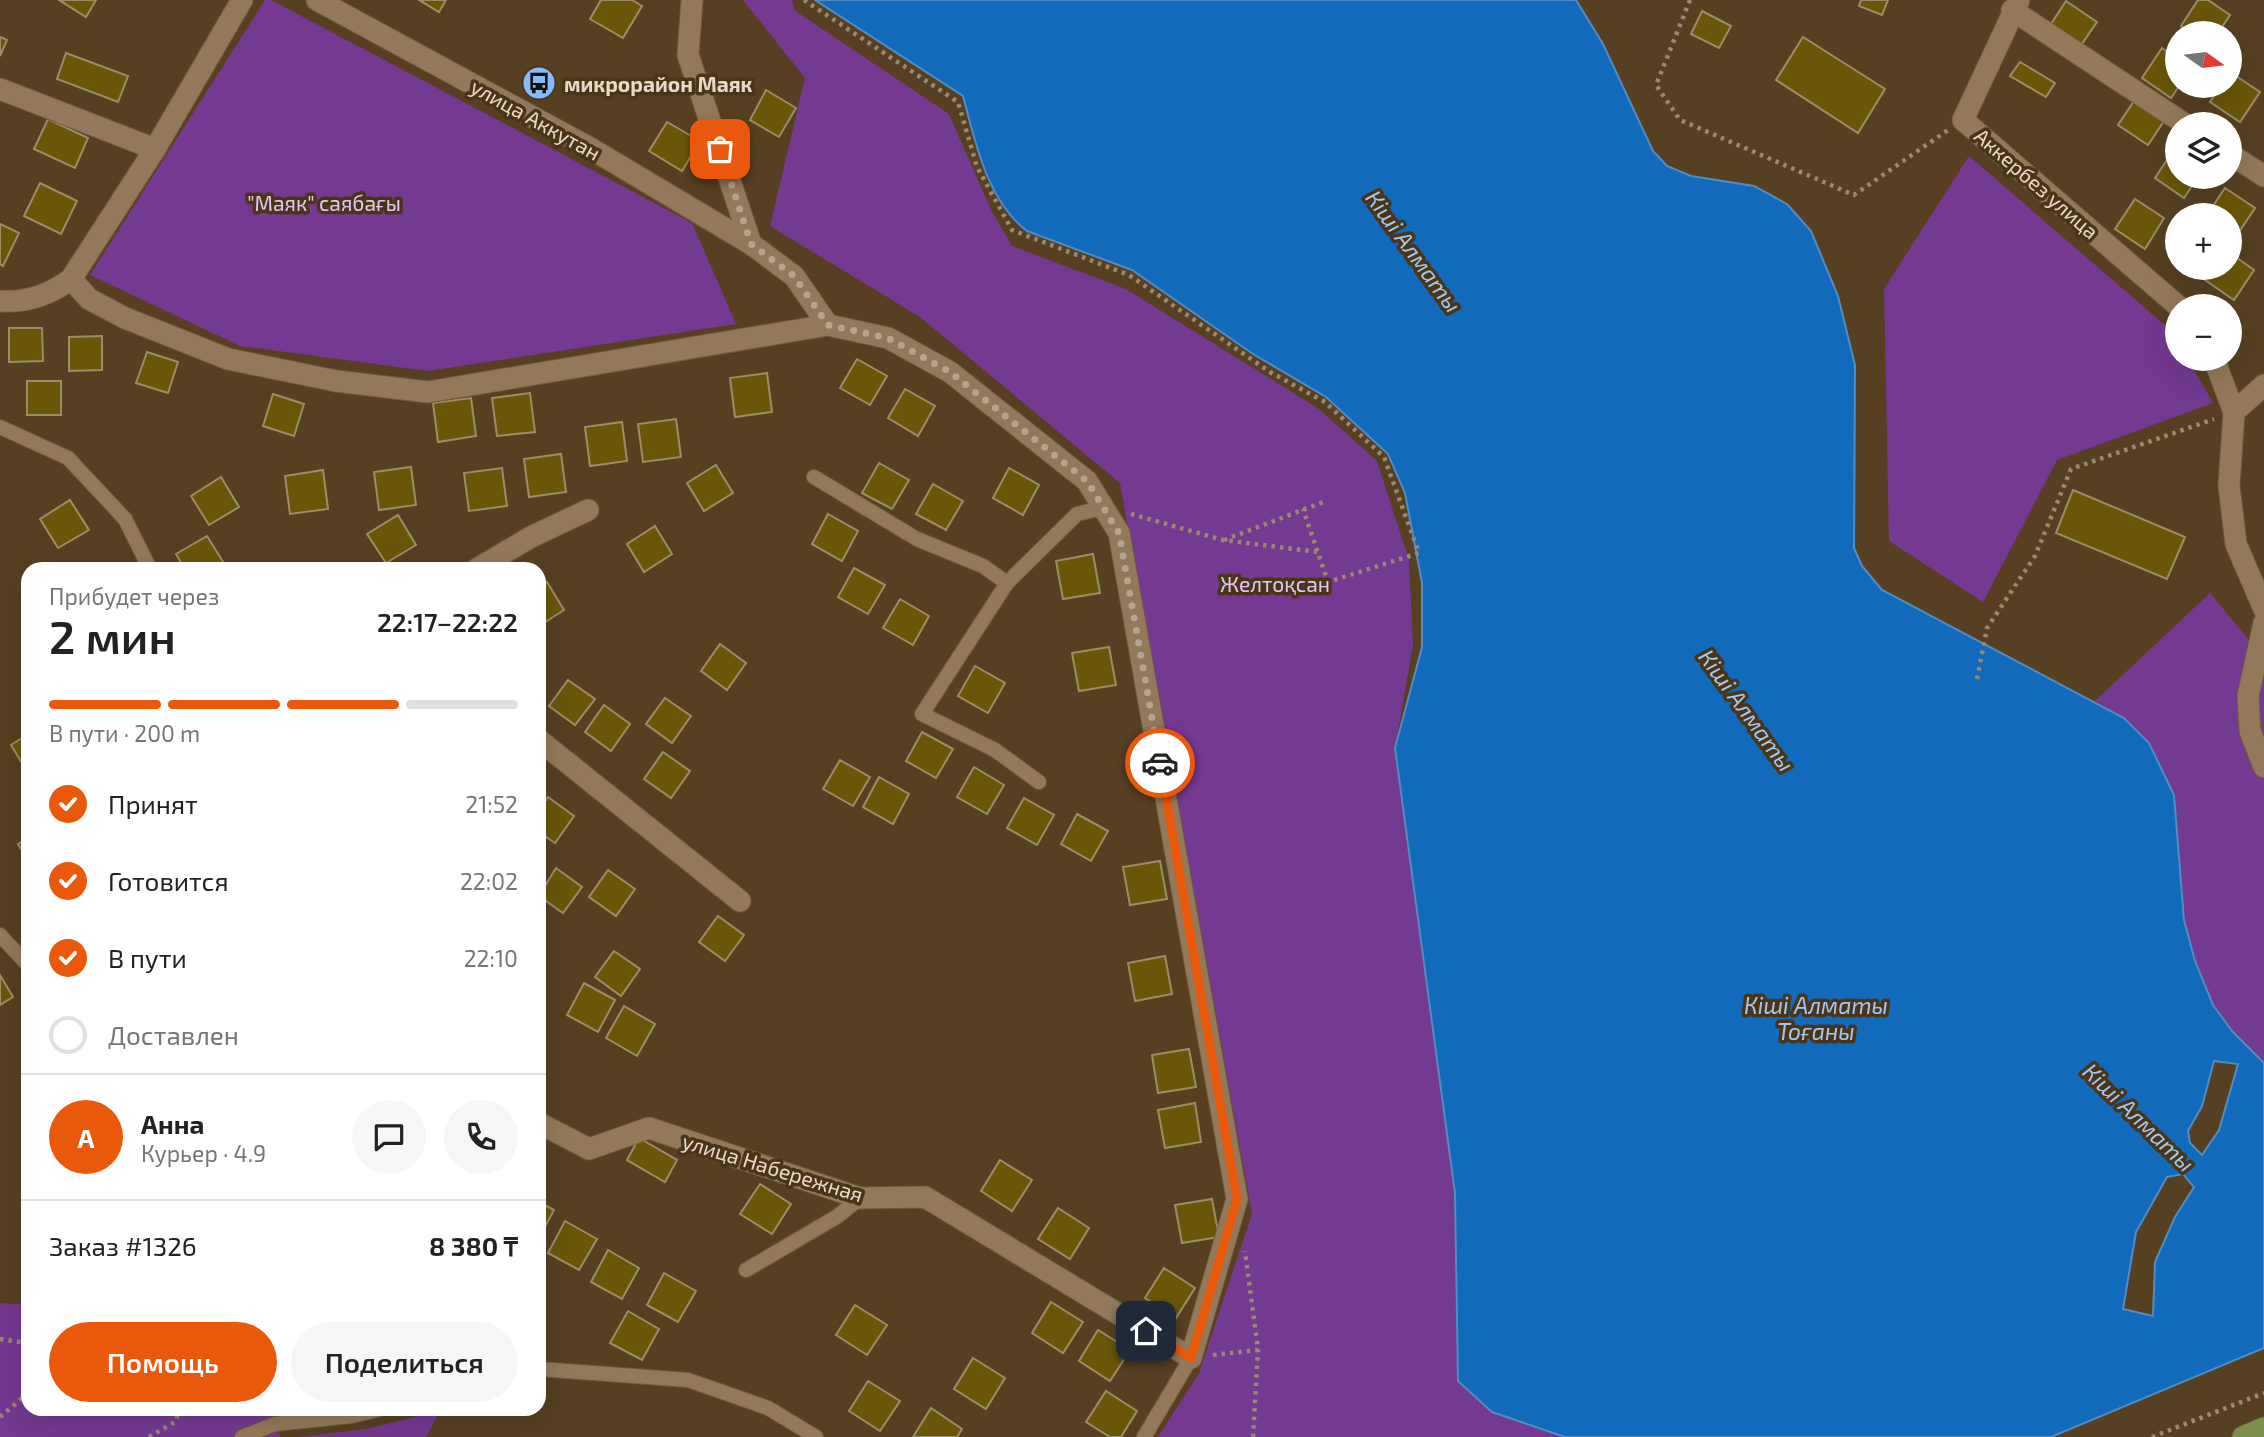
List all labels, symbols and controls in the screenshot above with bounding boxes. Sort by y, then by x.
north arrow [2165,21,2242,98]
map controls [2165,21,2242,371]
bus stop icon: микрорайон Маяк [520,64,558,102]
place label: микрорайон Маяк [564,71,753,96]
street label: улица Аккутан [466,73,605,166]
button: layers [2165,112,2242,189]
pin [690,119,750,179]
street label: Аккербез улица [1969,122,2104,244]
icon: bag [701,130,739,168]
water label: Кіші Алматы [1360,184,1468,318]
park label: "Маяк" саябағы [247,190,401,215]
button: + [2165,203,2242,280]
button: − [2165,294,2242,371]
park label: Желтоқсан [1220,571,1330,596]
text: Прибудет через [49,582,219,610]
text: 22:17–22:22 [377,606,518,637]
text: 2 мин [49,608,176,663]
water label: Кіші Алматы [1693,643,1801,777]
text: В пути · 200 m [49,719,200,747]
courier [1125,728,1195,798]
icon: car [1141,744,1179,782]
icon: check [49,785,87,823]
text: Принят [108,788,198,819]
text: 21:52 [465,790,518,818]
icon: check [49,862,87,900]
text: Готовится [108,865,229,896]
text: 22:02 [460,867,518,895]
icon: check [49,939,87,977]
text: В пути [108,942,187,973]
text: 22:10 [464,944,518,972]
water label: Кіші Алматы Тоғаны [1744,991,1888,1045]
text: Доставлен [108,1019,239,1050]
water label: Кіші Алматы [2077,1057,2201,1177]
button: chat [352,1100,426,1174]
button: phone [444,1100,518,1174]
text: Анна [141,1108,204,1139]
text: А [78,1122,94,1153]
street label: улица Набережная [679,1128,866,1207]
text: Курьер · 4.9 [141,1139,266,1167]
text: Заказ #1326 [49,1230,197,1261]
text: 8 380 ₸ [429,1230,518,1261]
pin [1116,1301,1176,1361]
icon: home [1127,1312,1165,1350]
button: Помощь [49,1322,277,1402]
button: Поделиться [291,1322,518,1402]

